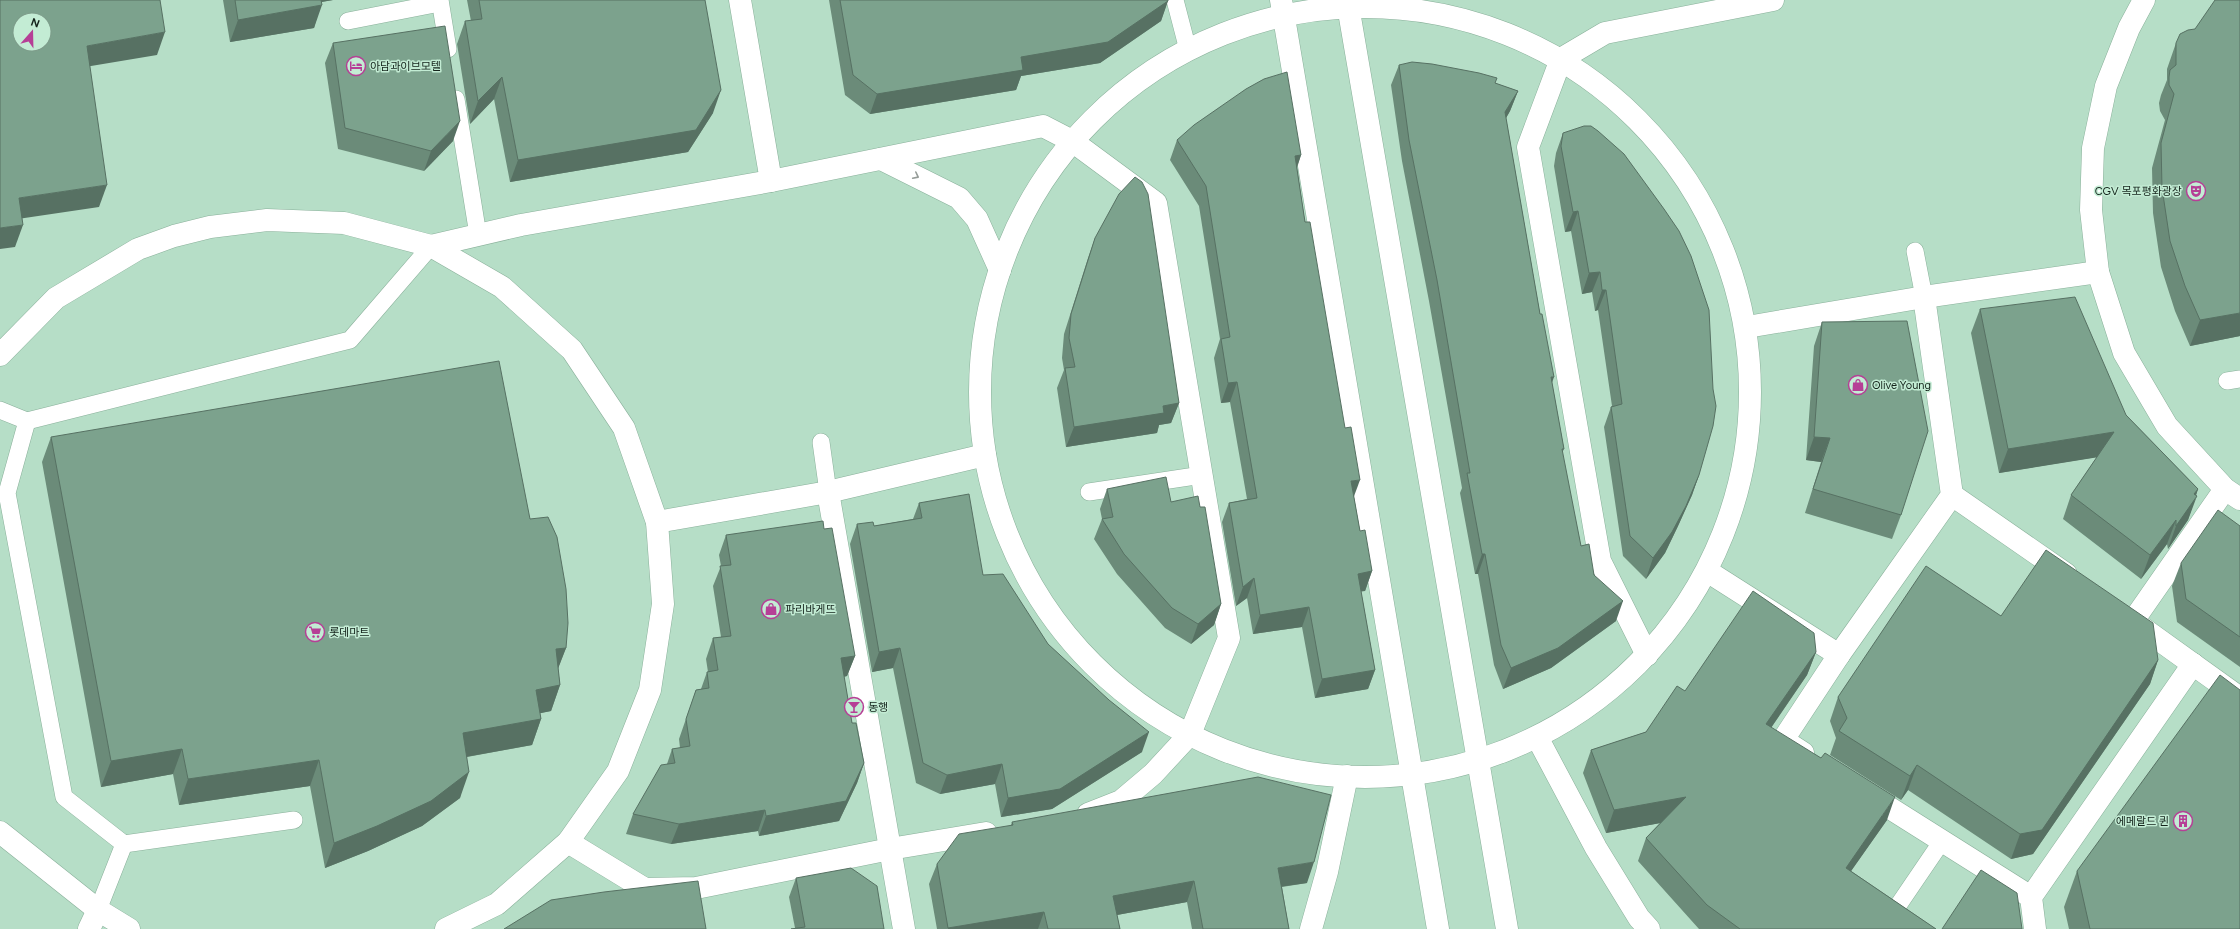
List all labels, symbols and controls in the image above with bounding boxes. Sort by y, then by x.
north arrow [12,12,52,52]
text: N [29,16,41,31]
hotel icon: 아담과이브모텔 [345,55,367,77]
place label: 아담과이브모텔 [370,60,441,73]
one-way arrow [912,172,920,179]
theatre icon: CGV 목포평화광장 [2185,180,2207,202]
place label: CGV 목포평화광장 [2095,185,2182,198]
shop icon: Olive Young [1847,374,1869,396]
place label: Olive Young [1872,379,1931,392]
shop icon: 파리바게뜨 [760,598,782,620]
place label: 파리바게뜨 [785,603,836,616]
supermarket icon: 롯데마트 [304,621,326,643]
place label: 롯데마트 [329,626,369,639]
bar icon: 동행 [843,696,865,718]
place label: 동행 [868,701,888,714]
building icon: 에메랄드 퀸 [2172,810,2194,832]
place label: 에메랄드 퀸 [2116,815,2169,828]

